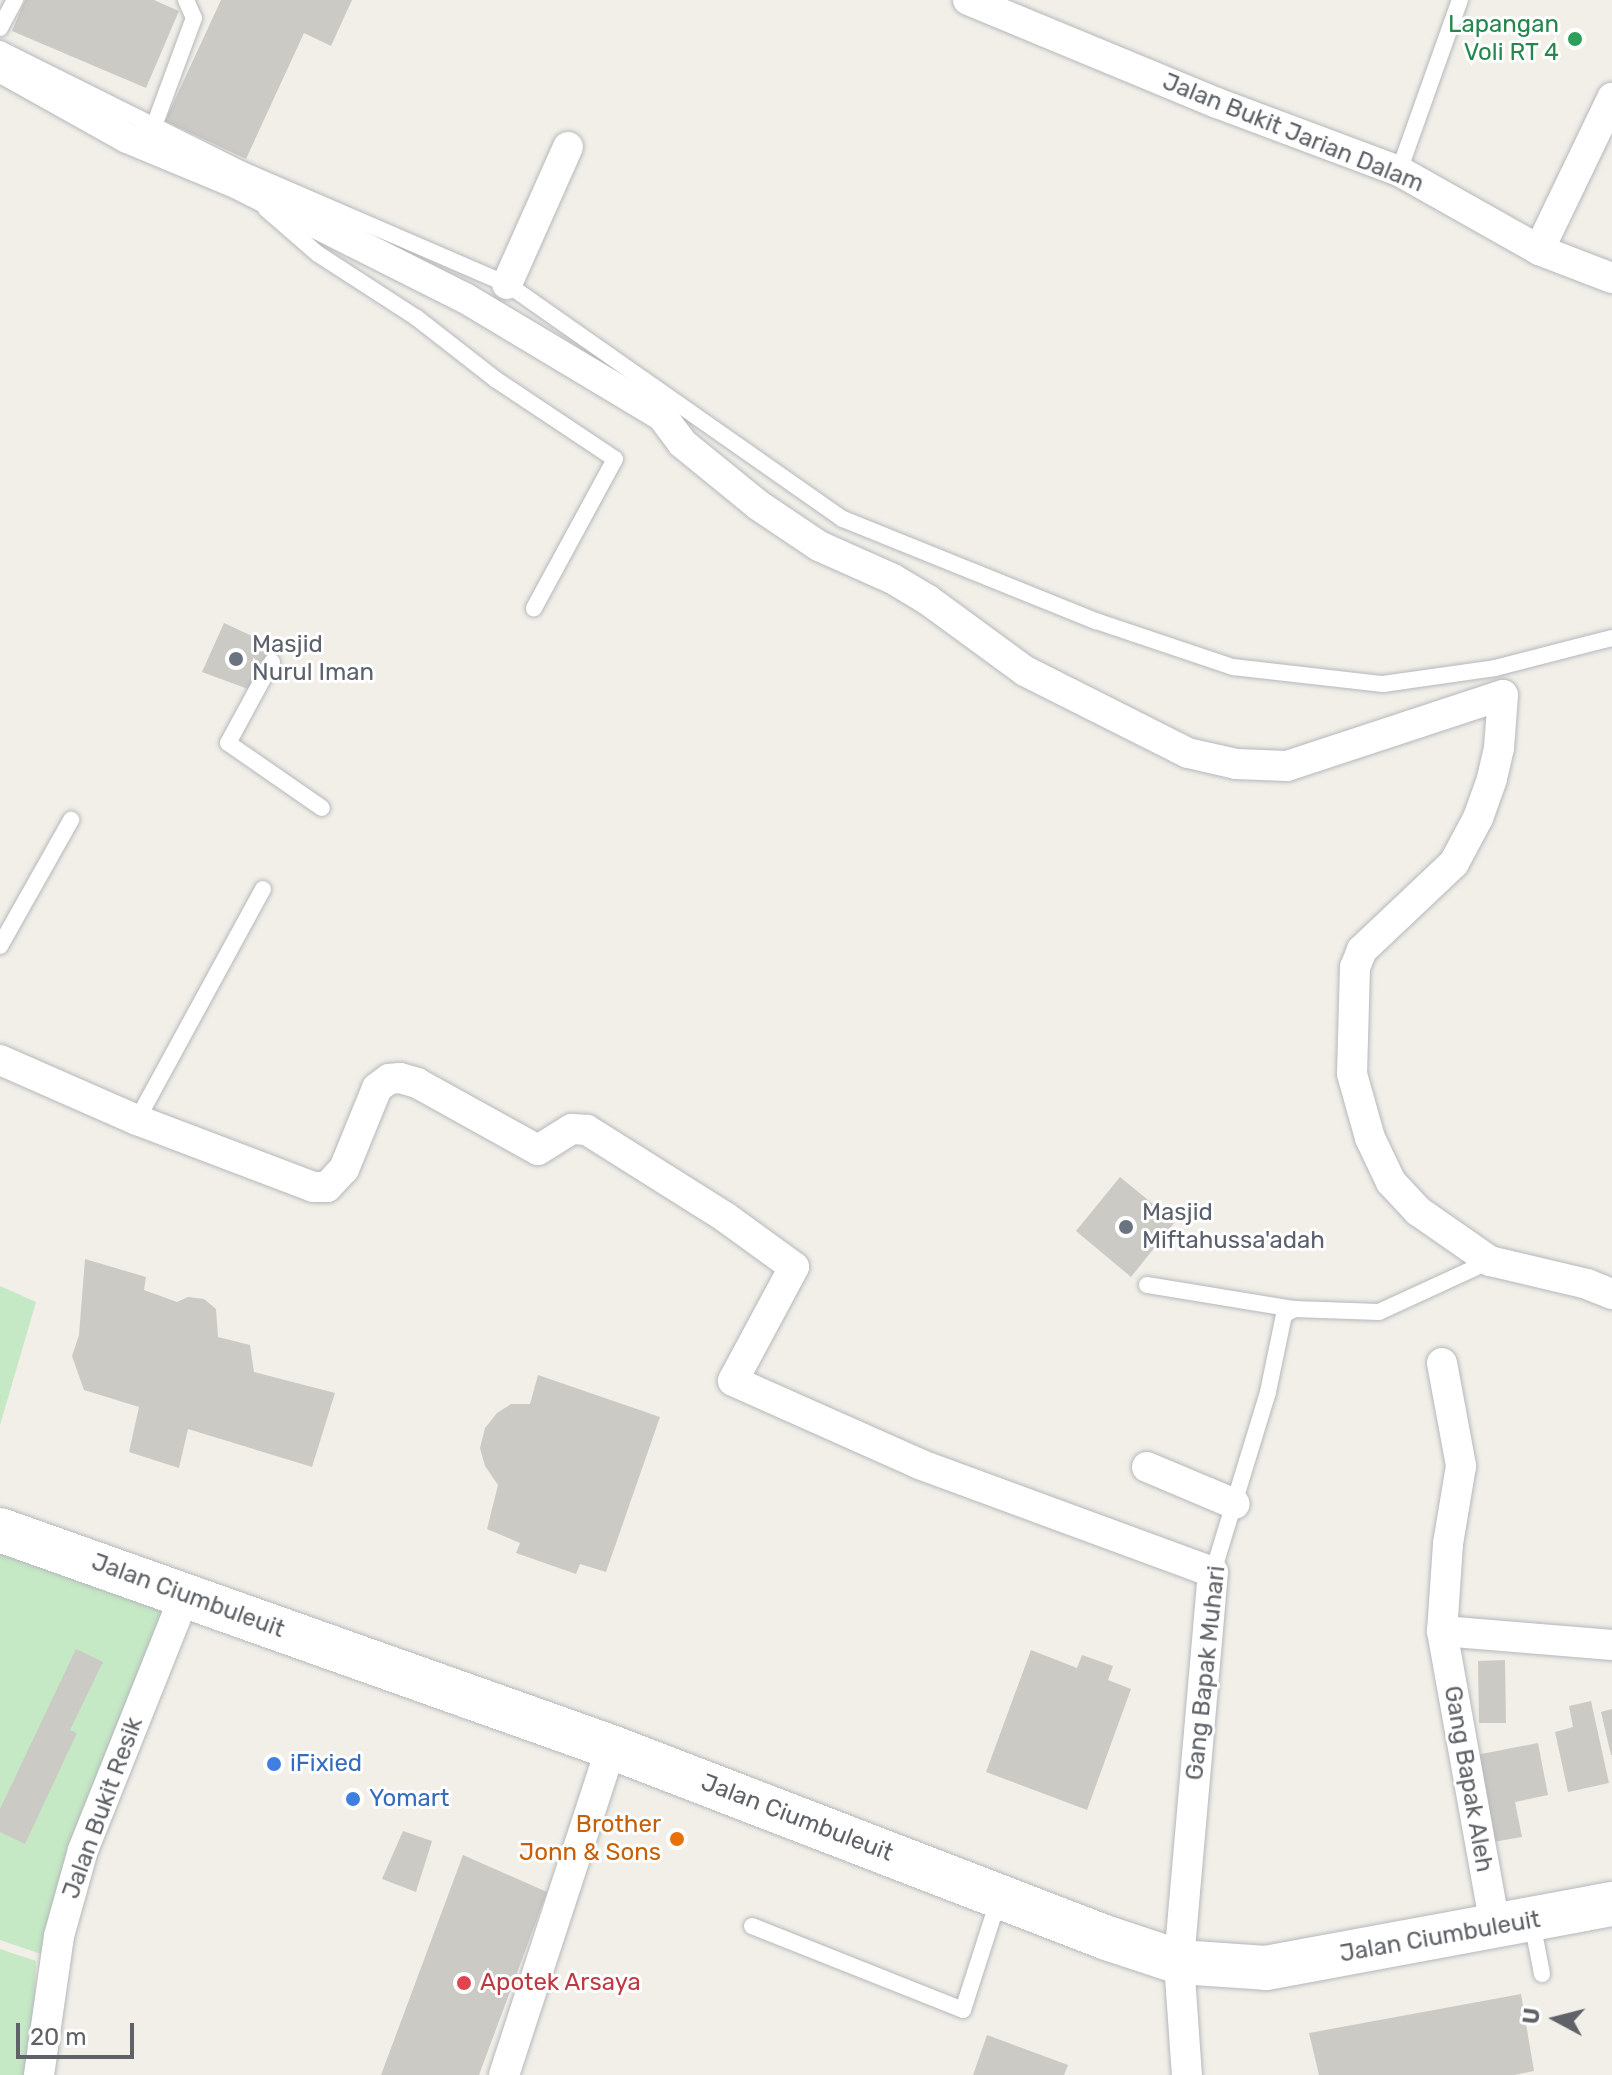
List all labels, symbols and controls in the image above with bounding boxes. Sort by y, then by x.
place label: Lapangan Voli RT 4 [1448,11,1559,67]
marker: Lapangan Voli RT 4 [1566,30,1584,48]
street label: Jalan Bukit Jarian Dalam [1158,67,1428,199]
place label: Masjid Nurul Iman [252,631,374,687]
marker: Masjid Nurul Iman [227,650,245,668]
place label: Masjid Miftahussa'adah [1142,1199,1325,1255]
marker: Masjid Miftahussa'adah [1117,1218,1135,1236]
street label: Jalan Ciumbuleuit [88,1548,288,1644]
street label: Gang Bapak Muhari [1180,1564,1232,1782]
street label: Gang Bapak Aleh [1437,1683,1499,1875]
street label: Jalan Bukit Resik [57,1713,149,1903]
place label: iFixied [290,1750,362,1778]
marker: iFixied [265,1755,283,1773]
street label: Jalan Ciumbuleuit [697,1768,897,1868]
place label: Yomart [369,1785,449,1813]
marker: Yomart [344,1790,362,1808]
place label: Brother Jonn & Sons [519,1811,661,1867]
marker: Brother Jonn & Sons [668,1830,686,1848]
street label: Jalan Ciumbuleuit [1337,1905,1543,1969]
place label: Apotek Arsaya [480,1969,642,1997]
marker: Apotek Arsaya [455,1974,473,1992]
north arrow [1516,1979,1596,2059]
text: U [1517,2006,1546,2026]
scale bar [20,2007,138,2057]
text: 20 m [30,2023,87,2051]

